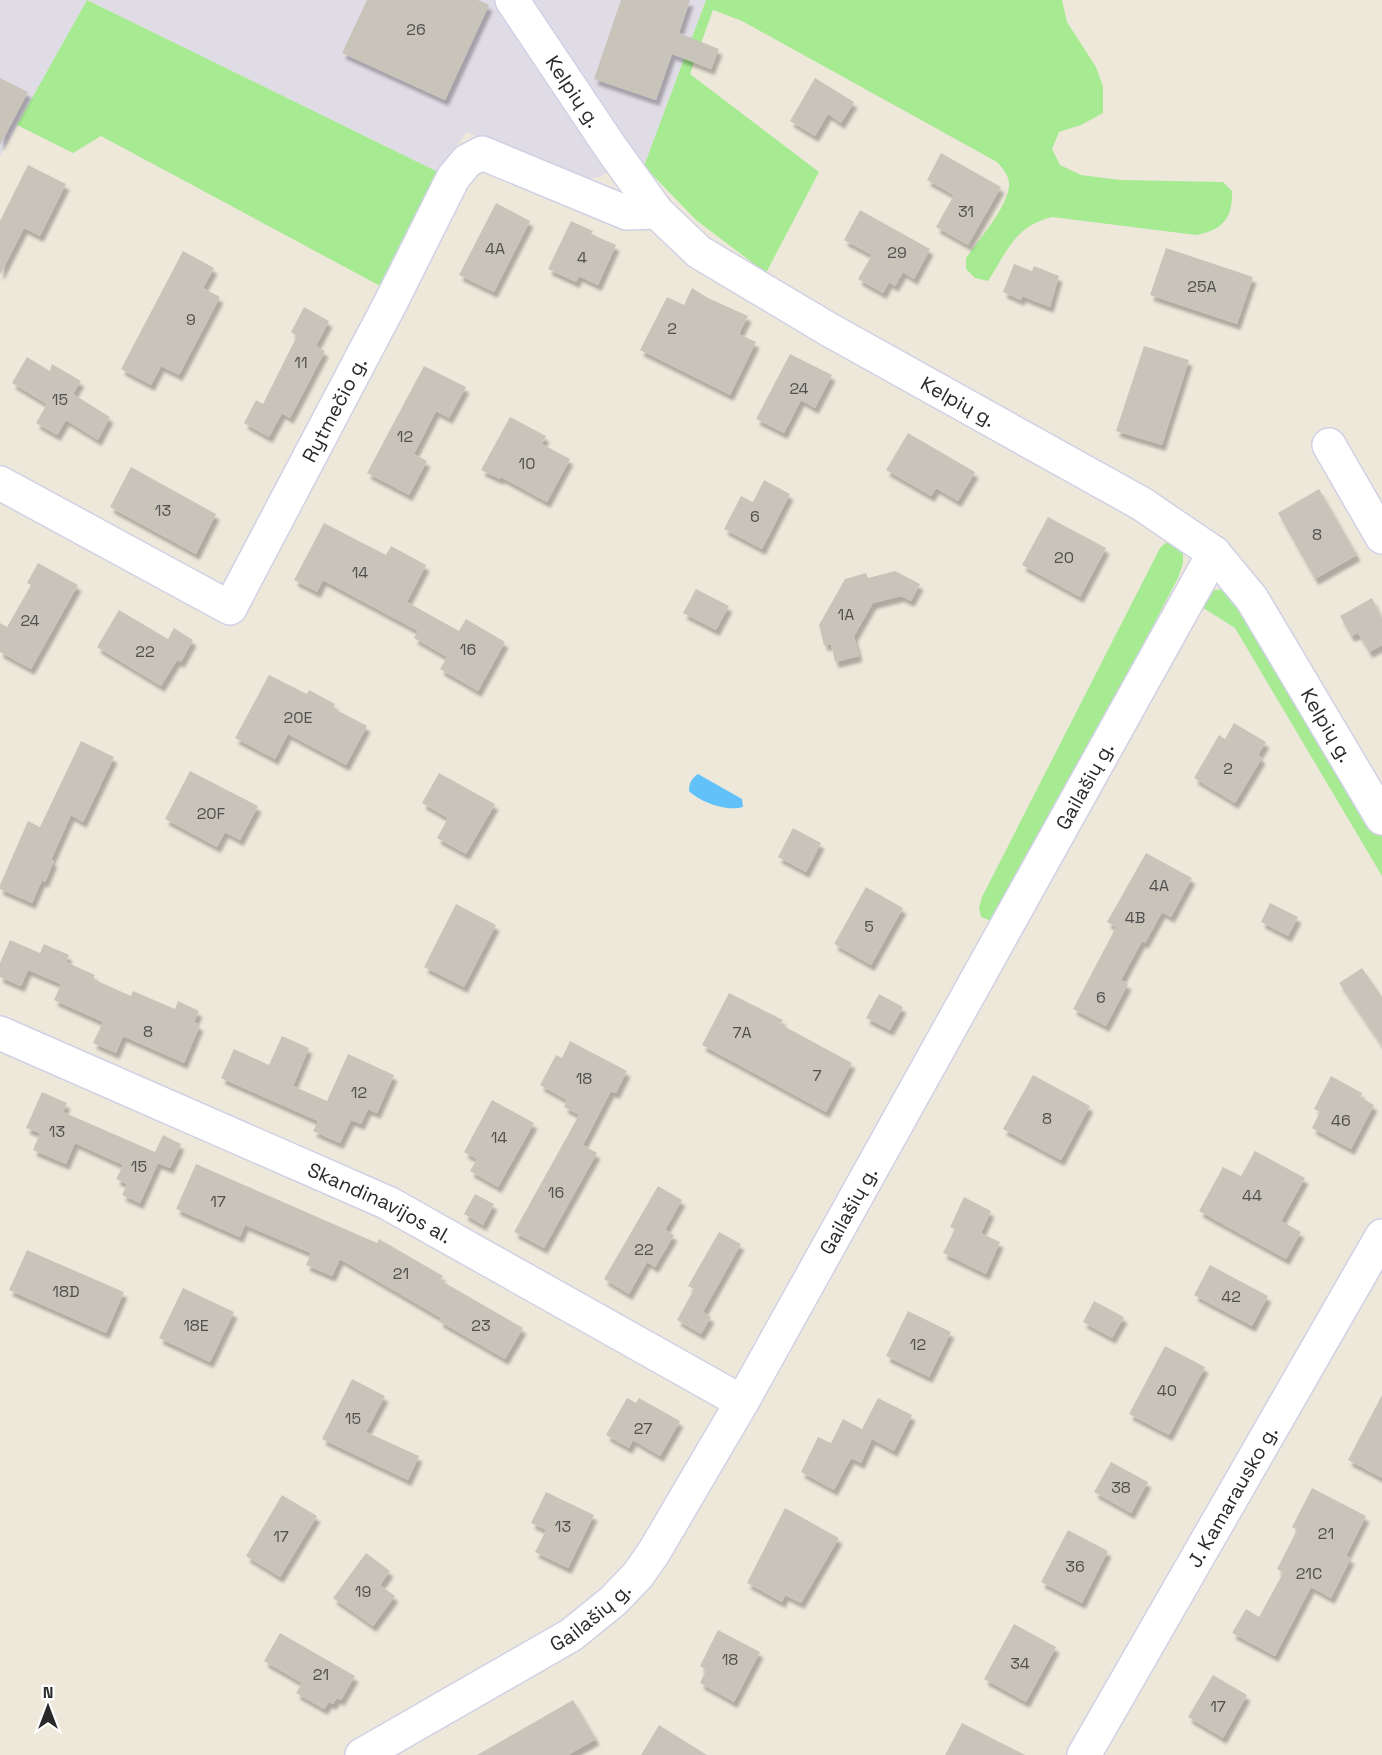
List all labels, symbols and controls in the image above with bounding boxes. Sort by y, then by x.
house number: 26 [406,19,426,40]
street label: Kelpių g. [540,50,607,133]
house number: 31 [958,201,974,222]
house number: 4A [485,238,505,259]
house number: 29 [887,242,907,263]
house number: 4 [577,247,587,268]
house number: 25A [1187,276,1217,297]
house number: 9 [186,309,196,330]
house number: 2 [667,318,677,339]
house number: 11 [294,352,308,373]
street label: Rytmečio g. [296,352,373,467]
street label: Kelpių g. [916,370,1000,433]
house number: 24 [789,378,809,399]
house number: 15 [52,389,68,410]
house number: 12 [397,426,413,447]
house number: 10 [519,453,535,474]
house number: 13 [155,500,171,521]
house number: 6 [750,506,760,527]
house number: 8 [1312,524,1322,545]
house number: 20 [1054,547,1074,568]
house number: 14 [352,562,368,583]
house number: 1A [838,604,854,625]
house number: 24 [20,610,40,631]
house number: 16 [460,639,476,660]
house number: 22 [135,641,155,662]
street label: Kelpių g. [1295,683,1359,767]
house number: 20E [284,707,312,728]
street label: Gailašių g. [1050,737,1119,834]
house number: 2 [1223,758,1233,779]
house number: 20F [197,803,226,824]
house number: 4A [1149,875,1169,896]
house number: 4B [1125,907,1145,928]
house number: 5 [864,916,874,937]
house number: 6 [1096,987,1106,1008]
house number: 8 [143,1021,153,1042]
house number: 7A [732,1022,752,1043]
house number: 7 [812,1065,822,1086]
house number: 18 [576,1068,592,1089]
house number: 12 [351,1082,367,1103]
house number: 8 [1042,1108,1052,1129]
house number: 46 [1331,1110,1351,1131]
house number: 13 [49,1121,65,1142]
house number: 14 [491,1127,507,1148]
house number: 15 [131,1156,147,1177]
street label: Skandinavijos al. [304,1156,457,1249]
street label: Gailašių g. [814,1162,883,1259]
house number: 16 [548,1182,564,1203]
house number: 44 [1242,1185,1262,1206]
house number: 17 [210,1191,226,1212]
house number: 22 [634,1239,654,1260]
house number: 21 [393,1263,409,1284]
house number: 18D [52,1281,80,1302]
house number: 42 [1221,1286,1241,1307]
house number: 18E [183,1315,209,1336]
house number: 23 [471,1315,491,1336]
house number: 12 [910,1334,926,1355]
house number: 40 [1157,1380,1177,1401]
house number: 15 [345,1408,361,1429]
house number: 27 [634,1418,652,1439]
street label: J. Kamarausko g. [1181,1421,1283,1572]
house number: 38 [1111,1477,1131,1498]
house number: 13 [555,1516,571,1537]
house number: 21 [1318,1523,1334,1544]
house number: 17 [273,1526,289,1547]
house number: 36 [1065,1556,1085,1577]
house number: 21C [1296,1563,1322,1584]
street label: Gailašių g. [545,1577,636,1657]
house number: 19 [355,1581,371,1602]
house number: 18 [722,1649,738,1670]
house number: 34 [1010,1653,1030,1674]
house number: 21 [313,1664,329,1685]
north arrow [18,1677,78,1737]
text: N [43,1682,53,1703]
house number: 17 [1210,1696,1226,1717]

